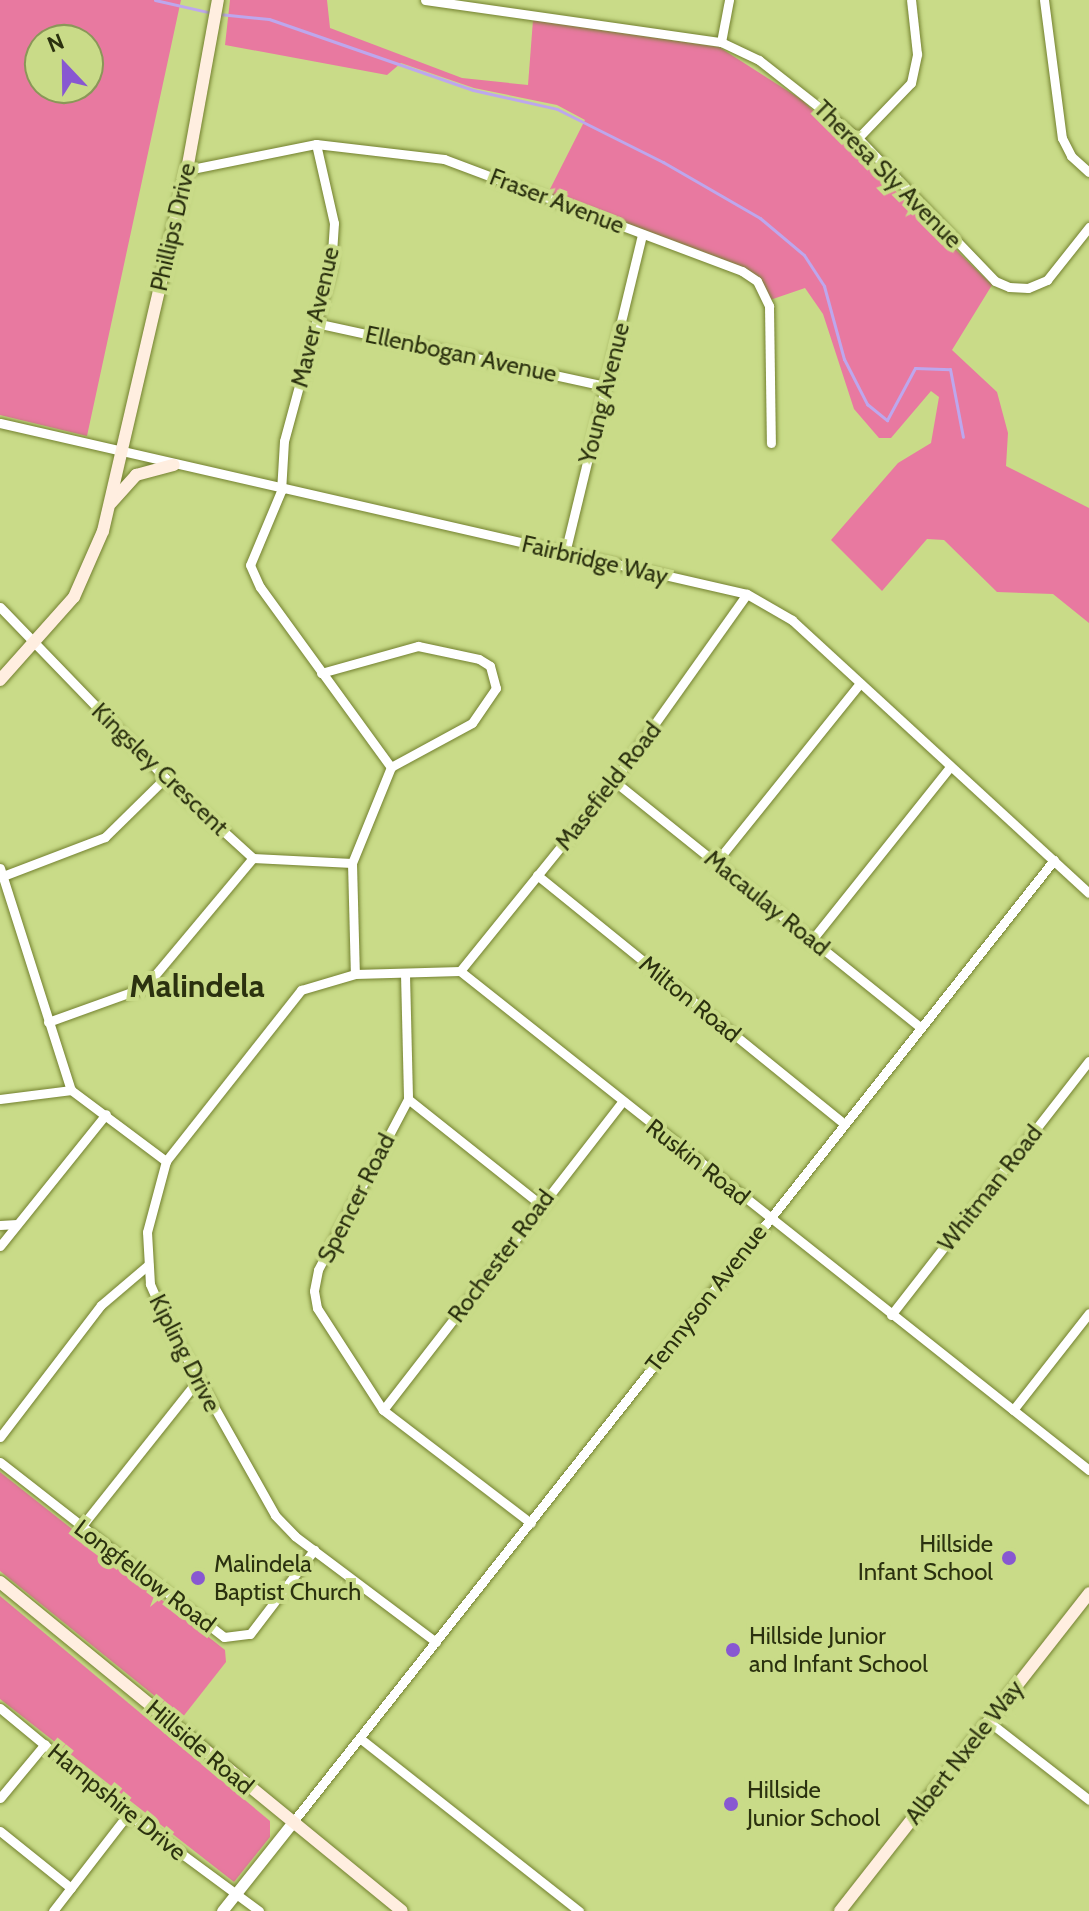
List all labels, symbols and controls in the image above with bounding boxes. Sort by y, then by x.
north arrow [24,24,104,104]
text: N [43,28,68,59]
street label: Theresa Sly Avenue [808,94,968,254]
street label: Phillips Drive [144,160,202,294]
street label: Fraser Avenue [486,162,628,240]
street label: Maver Avenue [285,244,345,390]
street label: Ellenbogan Avenue [363,320,559,388]
street label: Young Avenue [573,320,635,466]
street label: Fairbridge Way [519,529,671,591]
street label: Kingsley Crescent [86,697,234,841]
street label: Masefield Road [549,716,667,856]
street label: Macaulay Road [699,844,835,962]
street label: Milton Road [634,949,746,1049]
district label: Malindela [129,967,265,1005]
street label: Ruskin Road [641,1113,755,1211]
street label: Whitman Road [932,1119,1048,1257]
street label: Spencer Road [311,1129,401,1267]
street label: Rochester Road [442,1184,560,1328]
street label: Tennyson Avenue [639,1218,773,1378]
street label: Kipling Drive [143,1289,227,1417]
street label: Longfellow Road [69,1513,221,1639]
place label: Hillside Infant School [858,1530,993,1586]
marker: Hillside Infant School [1000,1549,1018,1567]
place label: Malindela Baptist Church [214,1550,361,1606]
marker: Malindela Baptist Church [189,1569,207,1587]
place label: Hillside Junior and Infant School [749,1622,928,1678]
marker: Hillside Junior and Infant School [724,1641,742,1659]
street label: Albert Nxele Way [899,1674,1029,1830]
street label: Hillside Road [140,1694,260,1800]
street label: Hampshire Drive [42,1737,192,1867]
place label: Hillside Junior School [747,1776,880,1832]
marker: Hillside Junior School [722,1795,740,1813]

